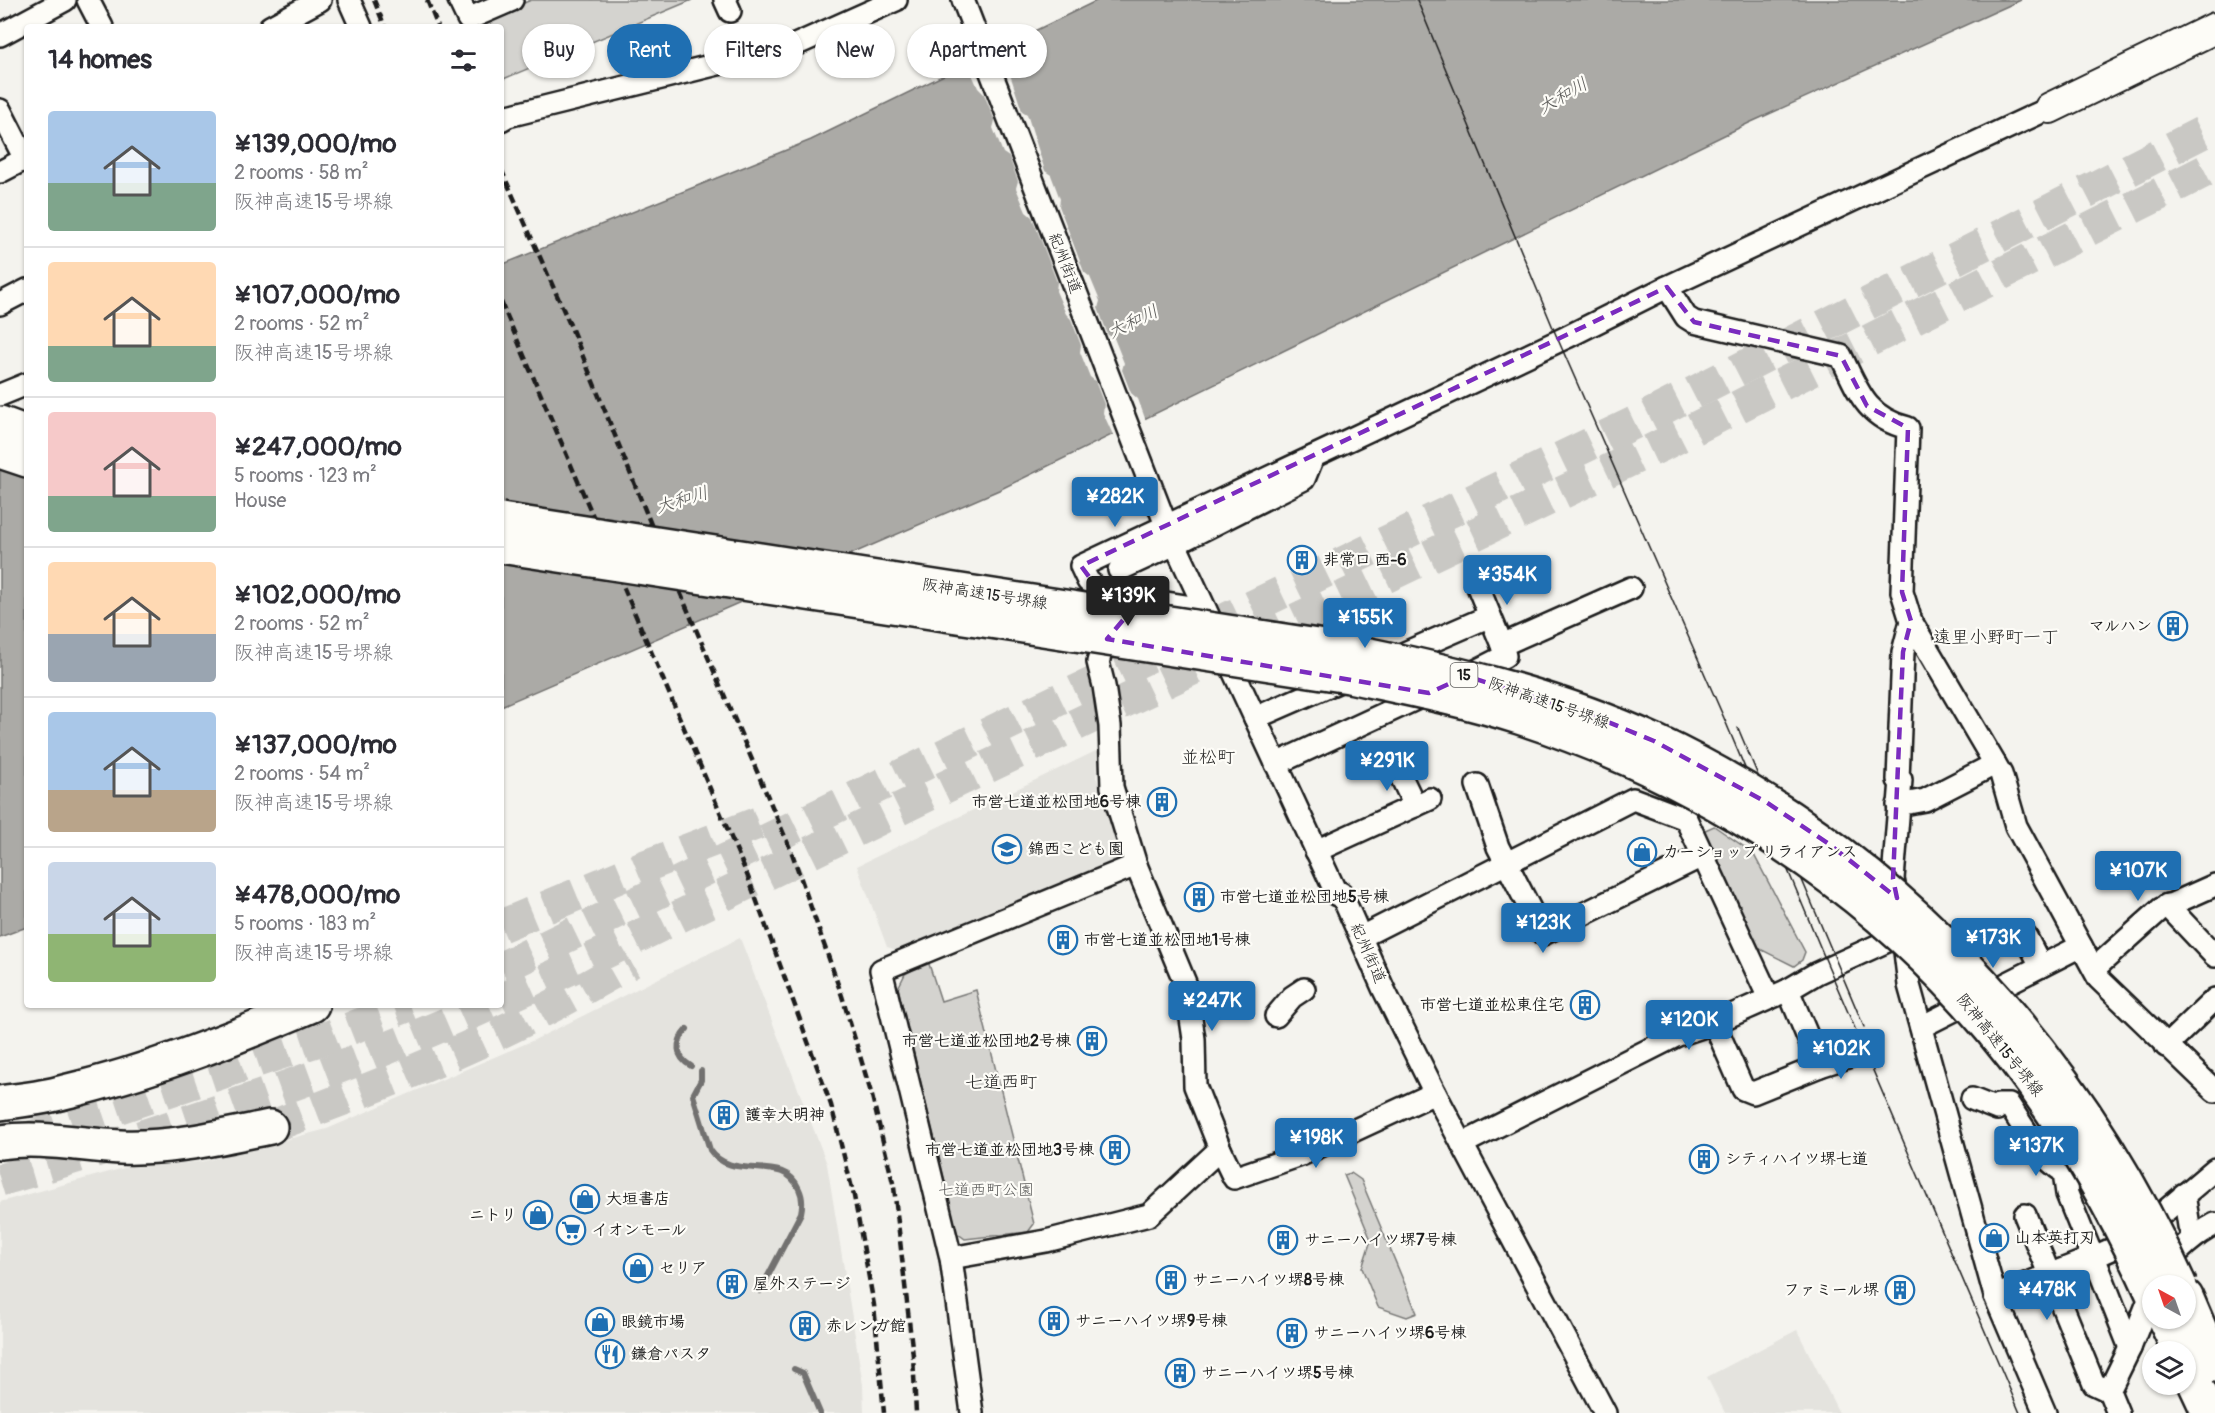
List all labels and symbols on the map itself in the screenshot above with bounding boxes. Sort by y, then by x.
water label: 大和川 [1534,73,1592,119]
street label: 紀州街道 [1044,230,1086,296]
water label: 大和川 [1104,300,1162,344]
pin: ¥282K [1073,477,1157,528]
water label: 大和川 [653,481,711,519]
building icon: 非常口 西-6 [1286,544,1318,576]
place label: 非常口 西-6 [1323,550,1407,570]
pin: ¥354K [1465,555,1549,606]
street label: 阪神高速15号堺線 [921,574,1049,614]
pin: ¥139K [1086,576,1170,627]
pin: ¥155K [1323,598,1407,649]
building icon: マルハン [2157,610,2189,642]
place label: マルハン [2089,616,2152,636]
district label: 遠里小野町一丁 [1933,626,2059,649]
road number: 15 [1450,663,1478,687]
street label: 阪神高速15号堺線 [1486,673,1612,733]
pin: ¥291K [1345,741,1429,792]
district label: 並松町 [1181,746,1235,769]
building icon: 市営七道並松団地6号棟 [1146,786,1178,818]
place label: 市営七道並松団地6号棟 [972,792,1142,812]
school or university icon: 錦西こども園 [991,833,1023,865]
shop icon: カーショップ リライアンス [1626,836,1658,868]
place label: 錦西こども園 [1028,839,1124,859]
place label: カーショップ リライアンス [1663,842,1857,862]
pin: ¥107K [2096,851,2180,902]
building icon: 市営七道並松団地5号棟 [1183,881,1215,913]
place label: 市営七道並松団地5号棟 [1220,887,1390,907]
pin: ¥123K [1501,903,1585,954]
pin: ¥173K [1951,918,2035,969]
street label: 紀州街道 [1346,920,1390,986]
building icon: 市営七道並松団地1号棟 [1047,924,1079,956]
place label: 市営七道並松団地1号棟 [1084,930,1251,950]
pin: ¥247K [1170,981,1254,1032]
building icon: 市営七道並松東住宅 [1569,989,1601,1021]
street label: 阪神高速15号堺線 [1952,989,2048,1101]
place label: 市営七道並松東住宅 [1420,995,1564,1015]
pin: ¥120K [1647,1000,1731,1051]
building icon: 市営七道並松団地2号棟 [1076,1025,1108,1057]
pin: ¥102K [1799,1029,1883,1080]
place label: 市営七道並松団地2号棟 [902,1031,1072,1051]
district label: 七道西町 [965,1071,1037,1094]
building icon: 護幸大明神 [708,1099,740,1131]
place label: 護幸大明神 [745,1105,825,1125]
pin: ¥198K [1274,1118,1358,1169]
pin: ¥137K [1994,1126,2078,1177]
building icon: 市営七道並松団地3号棟 [1099,1134,1131,1166]
place label: 市営七道並松団地3号棟 [925,1140,1095,1160]
building icon: シティハイツ堺七道 [1688,1143,1720,1175]
place label: シティハイツ堺七道 [1725,1149,1868,1169]
park label: 七道西町公園 [938,1180,1034,1200]
shop icon: 大垣書店 [569,1183,601,1215]
place label: 大垣書店 [606,1189,670,1209]
shop icon: ニトリ [522,1199,554,1231]
place label: ニトリ [469,1205,517,1225]
supermarket icon: イオンモール [555,1214,587,1246]
place label: イオンモール [592,1220,687,1240]
shop icon: 山本英打刃 [1978,1222,2010,1254]
building icon: サニーハイツ堺7号棟 [1267,1224,1299,1256]
place label: 山本英打刃 [2015,1228,2095,1248]
place label: サニーハイツ堺7号棟 [1304,1230,1457,1250]
shop icon: セリア [622,1252,654,1284]
place label: セリア [659,1258,707,1278]
building icon: サニーハイツ堺8号棟 [1155,1264,1187,1296]
building icon: 屋外ステージ [716,1268,748,1300]
place label: サニーハイツ堺8号棟 [1192,1270,1345,1290]
pin: ¥478K [2005,1270,2089,1321]
place label: 屋外ステージ [753,1274,850,1294]
building icon: ファミール堺 [1884,1274,1916,1306]
north arrow [2142,1275,2196,1329]
place label: ファミール堺 [1784,1280,1879,1300]
building icon: サニーハイツ堺9号棟 [1038,1305,1070,1337]
shop icon: 眼鏡市場 [584,1306,616,1338]
building icon: 赤レンガ館 [789,1310,821,1342]
place label: サニーハイツ堺9号棟 [1075,1311,1228,1331]
place label: 眼鏡市場 [621,1312,685,1332]
place label: 赤レンガ館 [826,1316,906,1336]
building icon: サニーハイツ堺6号棟 [1276,1317,1308,1349]
place label: サニーハイツ堺6号棟 [1313,1323,1467,1343]
restaurant icon: 鎌倉パスタ [594,1338,626,1370]
place label: 鎌倉パスタ [631,1344,711,1364]
building icon: サニーハイツ堺5号棟 [1164,1357,1196,1389]
place label: サニーハイツ堺5号棟 [1201,1363,1355,1383]

